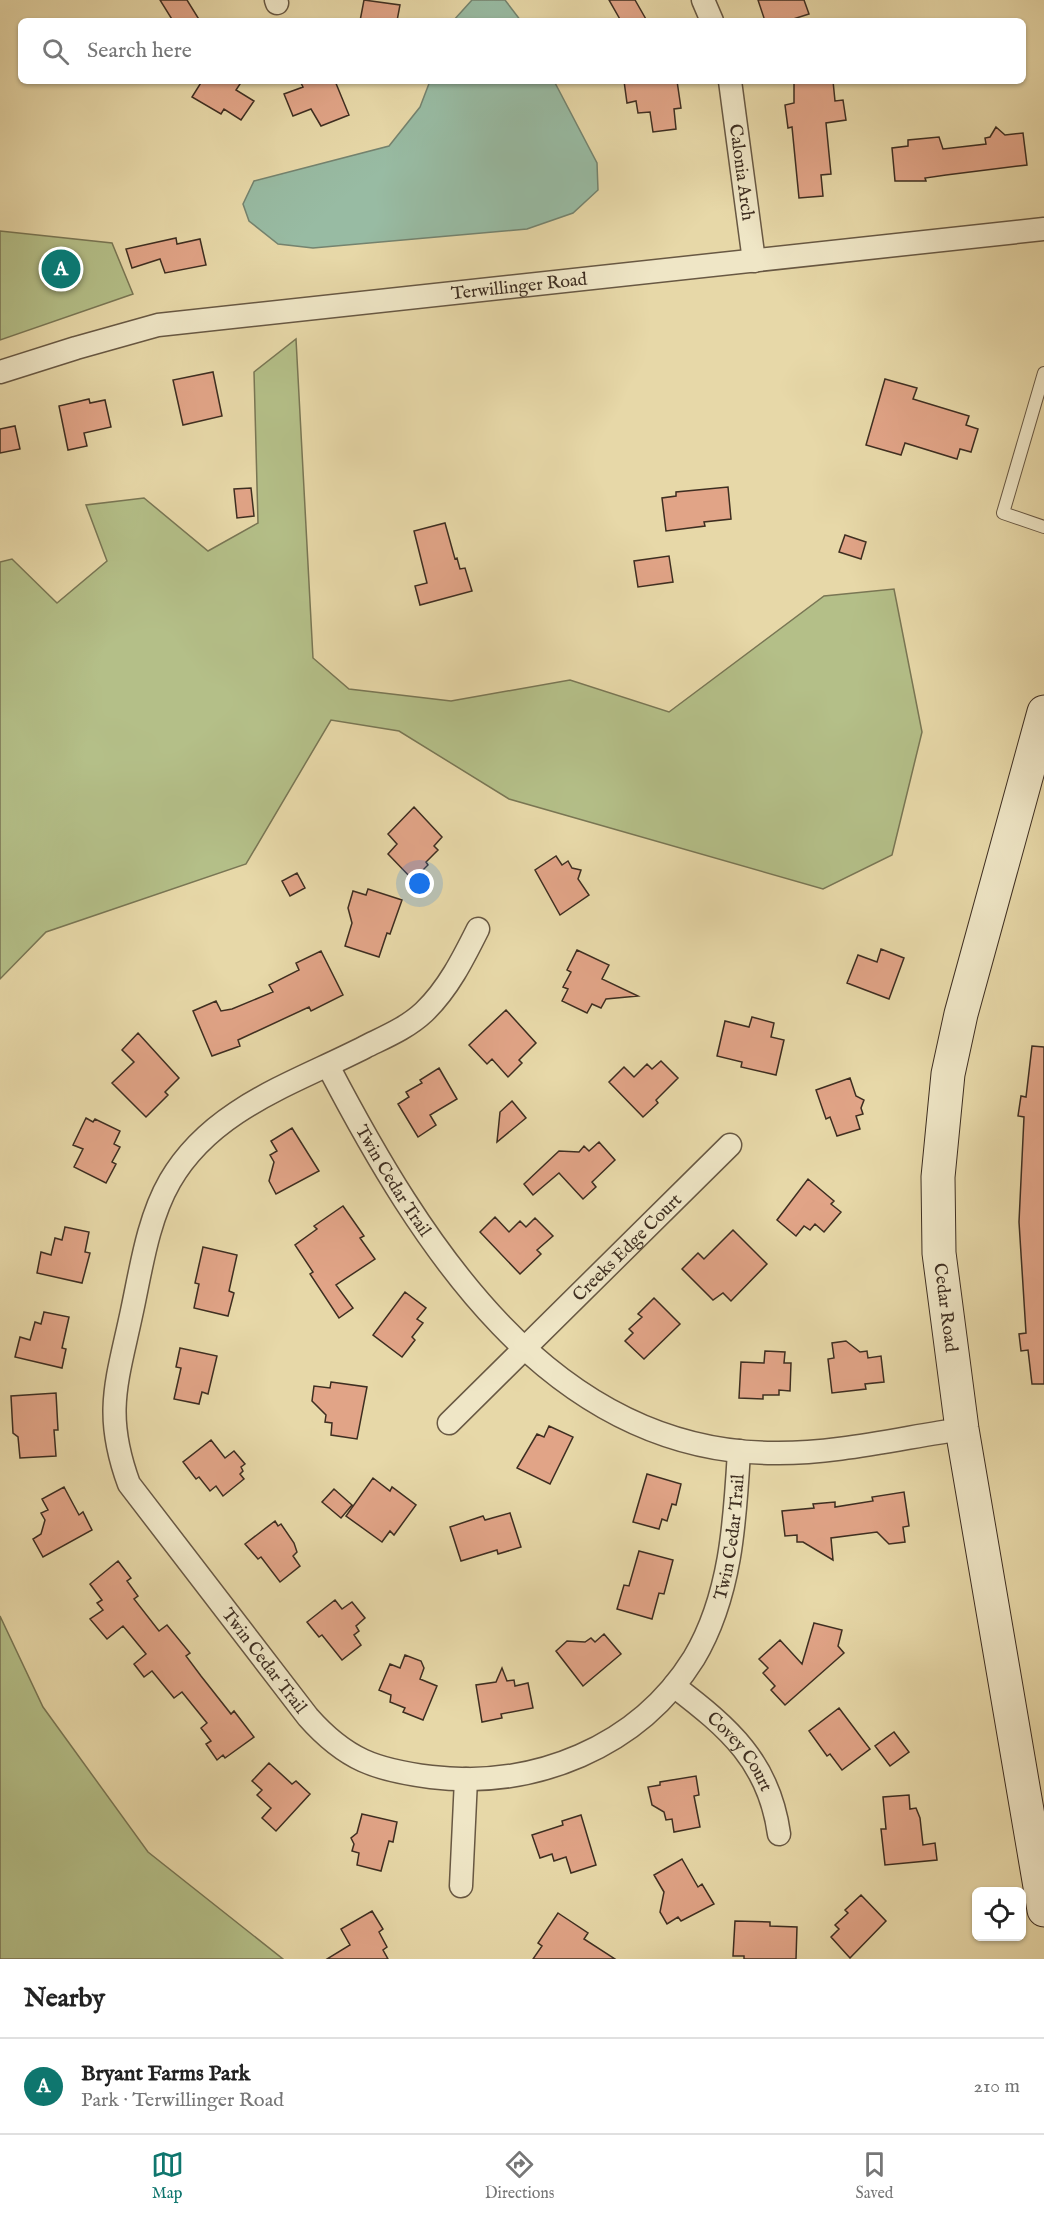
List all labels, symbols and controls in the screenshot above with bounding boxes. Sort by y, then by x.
search box [18,18,1026,84]
icon: search [39,35,72,68]
text: Search here [87,37,192,65]
street label: Calonia Arch [723,123,759,223]
pin: A [42,246,80,292]
street label: Terwillinger Road [450,269,589,306]
your location [405,869,434,898]
street label: Twin Cedar Trail [349,1121,436,1242]
street label: Creeks Edge Court [568,1189,687,1307]
street label: Cedar Road [927,1262,962,1354]
street label: Twin Cedar Trail [710,1474,751,1603]
street label: Twin Cedar Trail [216,1604,311,1719]
street label: Covey Court [701,1707,777,1795]
map controls [972,1887,1026,1941]
button: locate [972,1887,1026,1941]
text: Nearby [24,1982,105,2015]
text: Bryant Farms Park [81,2060,250,2088]
text: A [37,2074,50,2099]
text: 210 m [974,2074,1020,2099]
text: Park · Terwillinger Road [81,2088,284,2113]
tab: Map [151,2148,184,2204]
tab: Directions [485,2148,554,2204]
tab: Saved [856,2148,893,2204]

